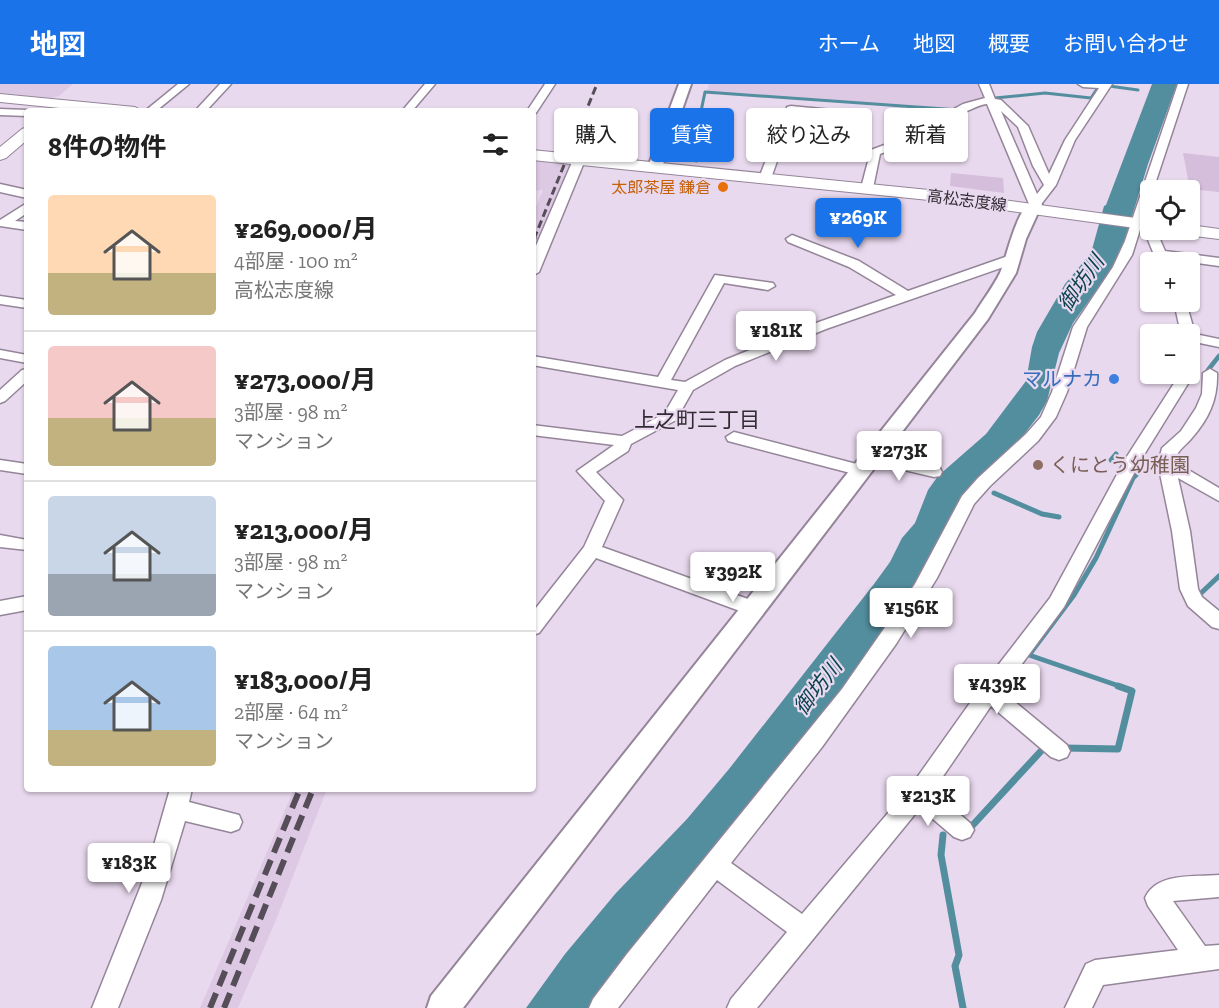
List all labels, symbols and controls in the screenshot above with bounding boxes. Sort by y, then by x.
text: 地図 [30,28,86,61]
text: ホーム [818,31,880,56]
text: 地図 [913,31,955,56]
text: 概要 [988,31,1030,56]
text: お問い合わせ [1063,31,1189,56]
chip: 購入 [554,108,638,162]
chip: 賃貸 [650,108,734,162]
chip: 絞り込み [746,108,872,162]
chip: 新着 [884,108,968,162]
icon: filters [479,128,512,161]
text: 8件の物件 [48,131,166,163]
place label: 太郎茶屋 鎌倉 [611,178,711,197]
marker: 太郎茶屋 鎌倉 [716,180,730,194]
map controls [1140,180,1200,384]
button: locate [1140,180,1200,240]
street label: 高松志度線 [926,186,1008,215]
pin: ¥269K [816,198,900,249]
text: ¥269K [829,205,887,229]
text: ¥269,000/月 [234,213,378,245]
icon: home [96,219,168,291]
water label: 御坊川 [1052,248,1110,316]
text: 4部屋 · 100 m² [234,249,358,273]
button: + [1140,252,1200,312]
text: 高松志度線 [234,278,334,302]
pin: ¥181K [734,311,818,362]
text: ¥181K [750,318,802,342]
button: − [1140,324,1200,384]
text: ¥273,000/月 [234,364,376,396]
place label: マルナカ [1022,367,1102,391]
icon: home [96,370,168,442]
marker: マルナカ [1107,372,1121,386]
text: 3部屋 · 98 m² [234,400,347,424]
district label: 上之町三丁目 [634,407,760,432]
text: マンション [234,429,334,453]
pin: ¥273K [857,431,941,482]
text: ¥273K [871,438,927,462]
place label: くにとう幼稚園 [1050,453,1190,477]
marker: くにとう幼稚園 [1031,458,1045,472]
text: ¥213,000/月 [234,514,374,546]
icon: home [96,520,168,592]
text: 3部屋 · 98 m² [234,550,347,574]
pin: ¥392K [691,552,775,603]
text: ¥392K [704,559,762,583]
text: マンション [234,579,334,603]
pin: ¥156K [869,588,953,639]
text: ¥156K [884,595,938,619]
water label: 御坊川 [788,653,848,719]
text: ¥183,000/月 [234,664,374,696]
pin: ¥439K [955,664,1039,715]
icon: home [96,670,168,742]
text: ¥439K [968,671,1026,695]
text: 2部屋 · 64 m² [234,700,348,724]
text: マンション [234,729,334,753]
pin: ¥213K [886,776,970,827]
text: ¥213K [901,783,955,807]
pin: ¥183K [87,843,171,894]
text: ¥183K [102,850,156,874]

